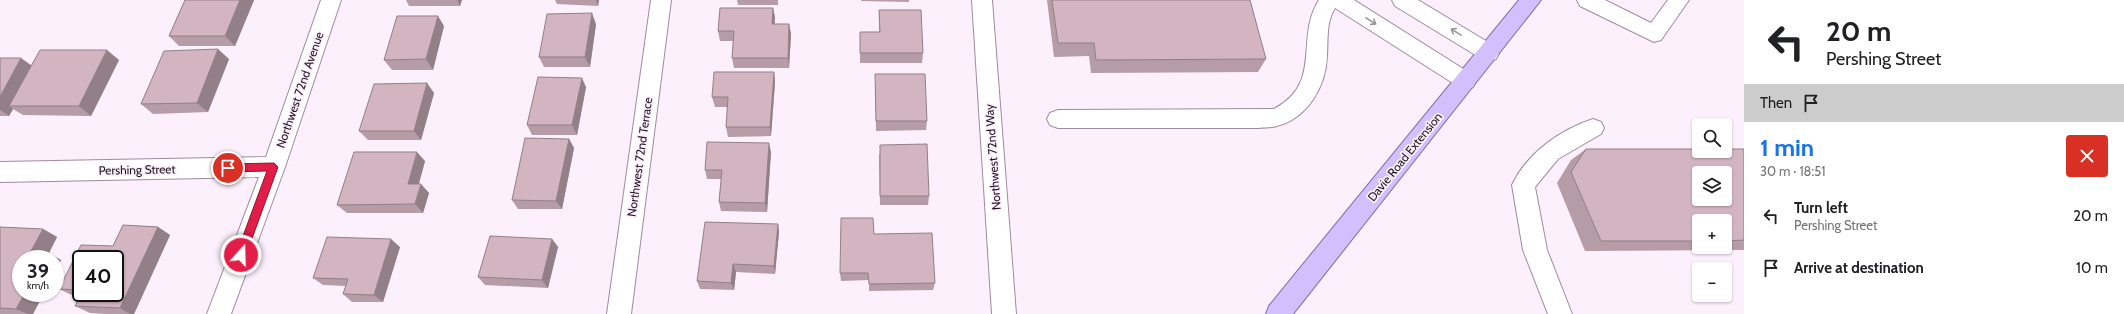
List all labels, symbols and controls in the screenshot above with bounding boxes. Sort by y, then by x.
text: 20 m [1826,14,1891,48]
icon: left [1760,16,1812,68]
one-way arrow [1365,17,1376,25]
one-way arrow [1450,28,1462,36]
street label: Northwest 72nd Avenue [273,30,326,150]
text: Pershing Street [1826,48,1941,70]
icon: arrive [1800,92,1822,114]
text: Then [1760,94,1792,112]
street label: Northwest 72nd Terrace [624,96,655,218]
street label: Northwest 72nd Way [981,103,1004,211]
street label: Davie Road Extension [1364,109,1445,204]
map controls [1692,118,1732,302]
button: search [1692,118,1732,158]
text: 1 min [1760,133,1814,162]
button: close [2066,135,2108,177]
pin [211,151,245,185]
icon: arrive [217,157,239,179]
street label: Pershing Street [98,161,176,178]
text: 30 m · 18:51 [1760,163,1825,179]
button: layers [1692,166,1732,206]
text: Turn left [1794,199,1848,217]
icon: left [1760,205,1782,227]
text: 20 m [2073,207,2108,225]
button: + [1692,214,1732,254]
text: Pershing Street [1794,217,1877,233]
position arrow [220,234,262,276]
speed limit sign: 40 [72,250,124,302]
icon: arrive [1760,257,1782,279]
text: 39 [27,259,49,283]
text: Arrive at destination [1794,259,1924,277]
text: 10 m [2076,259,2108,277]
button: − [1692,262,1732,302]
text: km/h [27,279,49,292]

